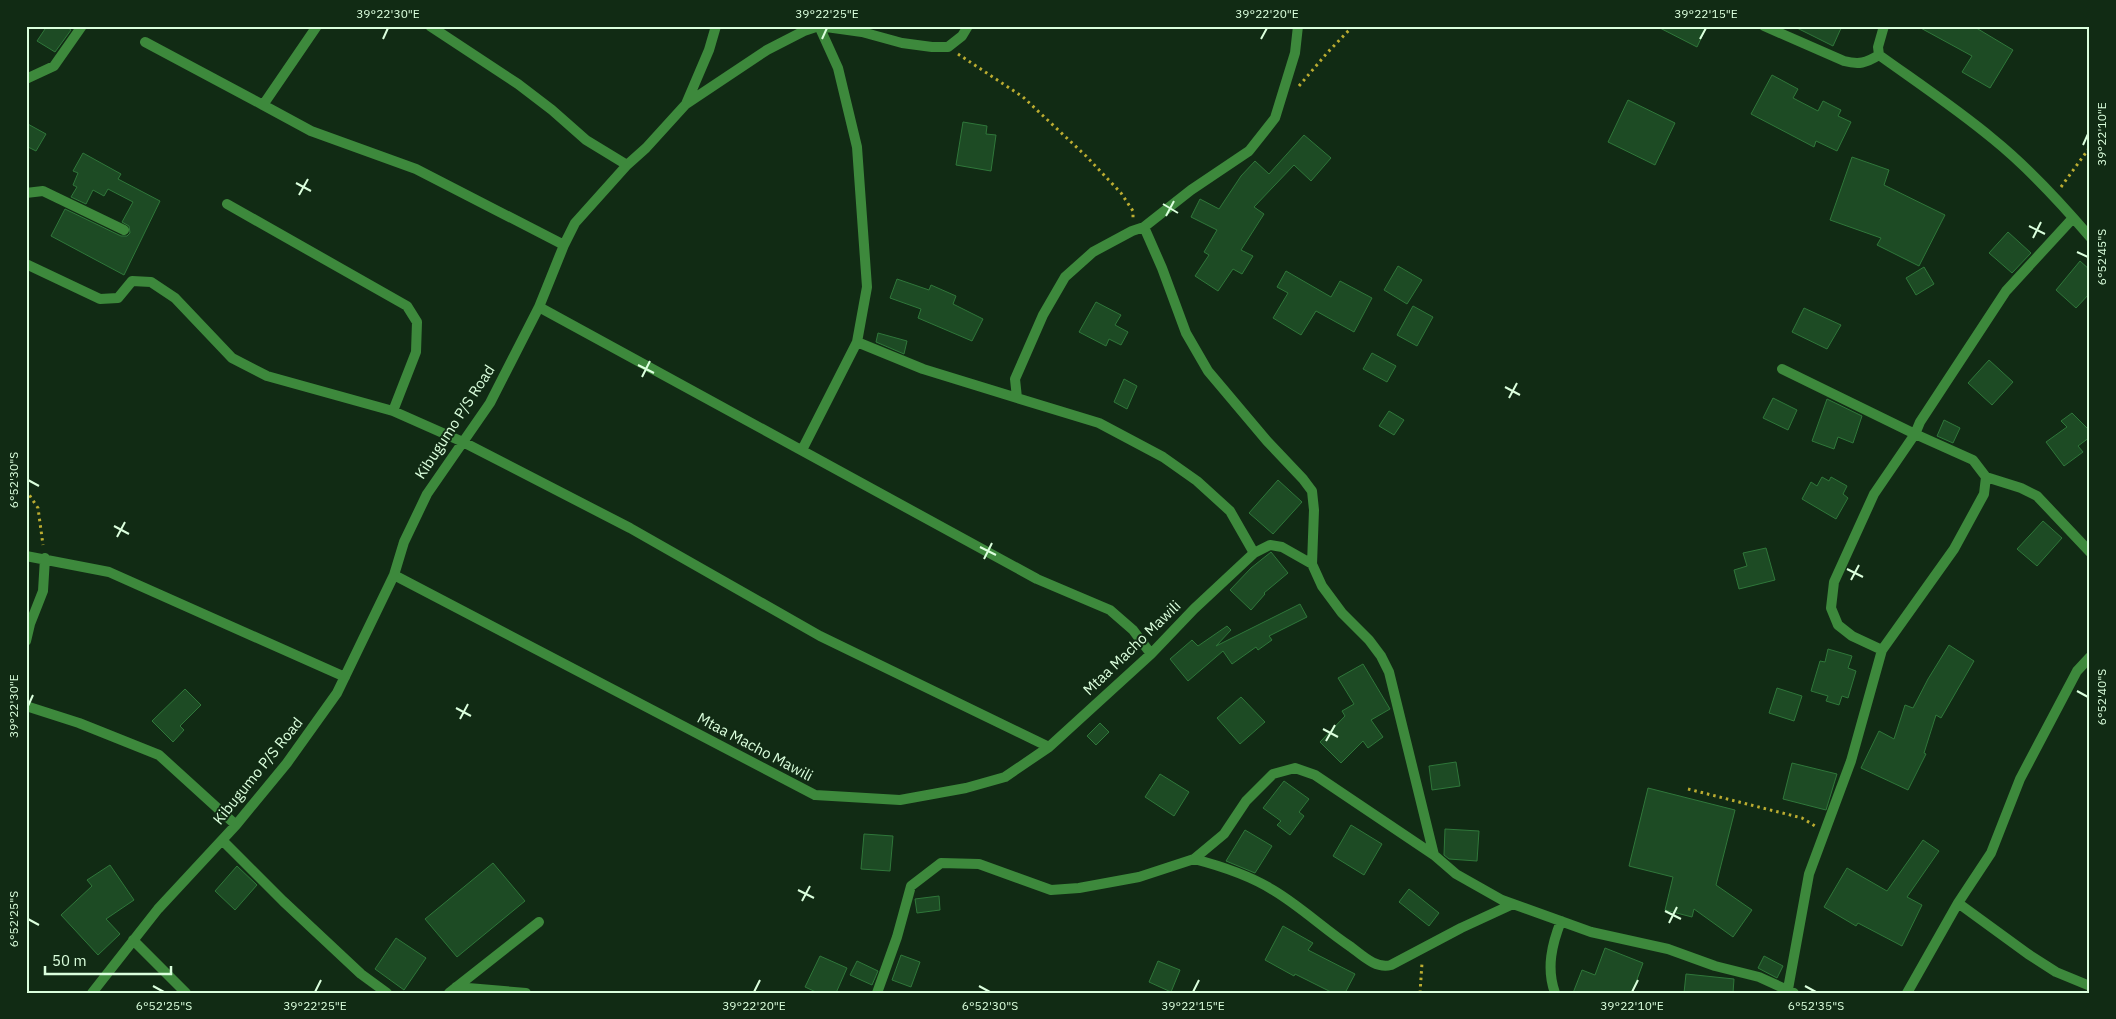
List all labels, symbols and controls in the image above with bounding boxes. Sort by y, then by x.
text: 39°22'30"E [356,6,420,21]
text: 39°22'25"E [795,6,859,21]
text: 39°22'20"E [1235,6,1299,21]
text: 39°22'15"E [1674,6,1738,21]
text: 39°22'10"E [2094,102,2109,166]
text: 6°52'45"S [2094,229,2109,285]
street label: Kibugumo P/S Road [411,361,499,482]
text: 6°52'30"S [6,452,21,508]
street label: Mtaa Macho Mawili [1079,596,1184,699]
text: 6°52'40"S [2094,669,2109,725]
text: 39°22'30"E [6,674,21,738]
street label: Mtaa Macho Mawili [694,708,816,785]
street label: Kibugumo P/S Road [209,713,307,828]
text: 6°52'25"S [6,891,21,947]
scale bar [45,944,171,976]
text: 50 m [52,951,87,970]
text: 6°52'25"S [136,998,192,1013]
text: 39°22'25"E [283,998,347,1013]
text: 39°22'20"E [722,998,786,1013]
text: 6°52'30"S [962,998,1018,1013]
text: 39°22'15"E [1161,998,1225,1013]
text: 39°22'10"E [1600,998,1664,1013]
text: 6°52'35"S [1788,998,1844,1013]

